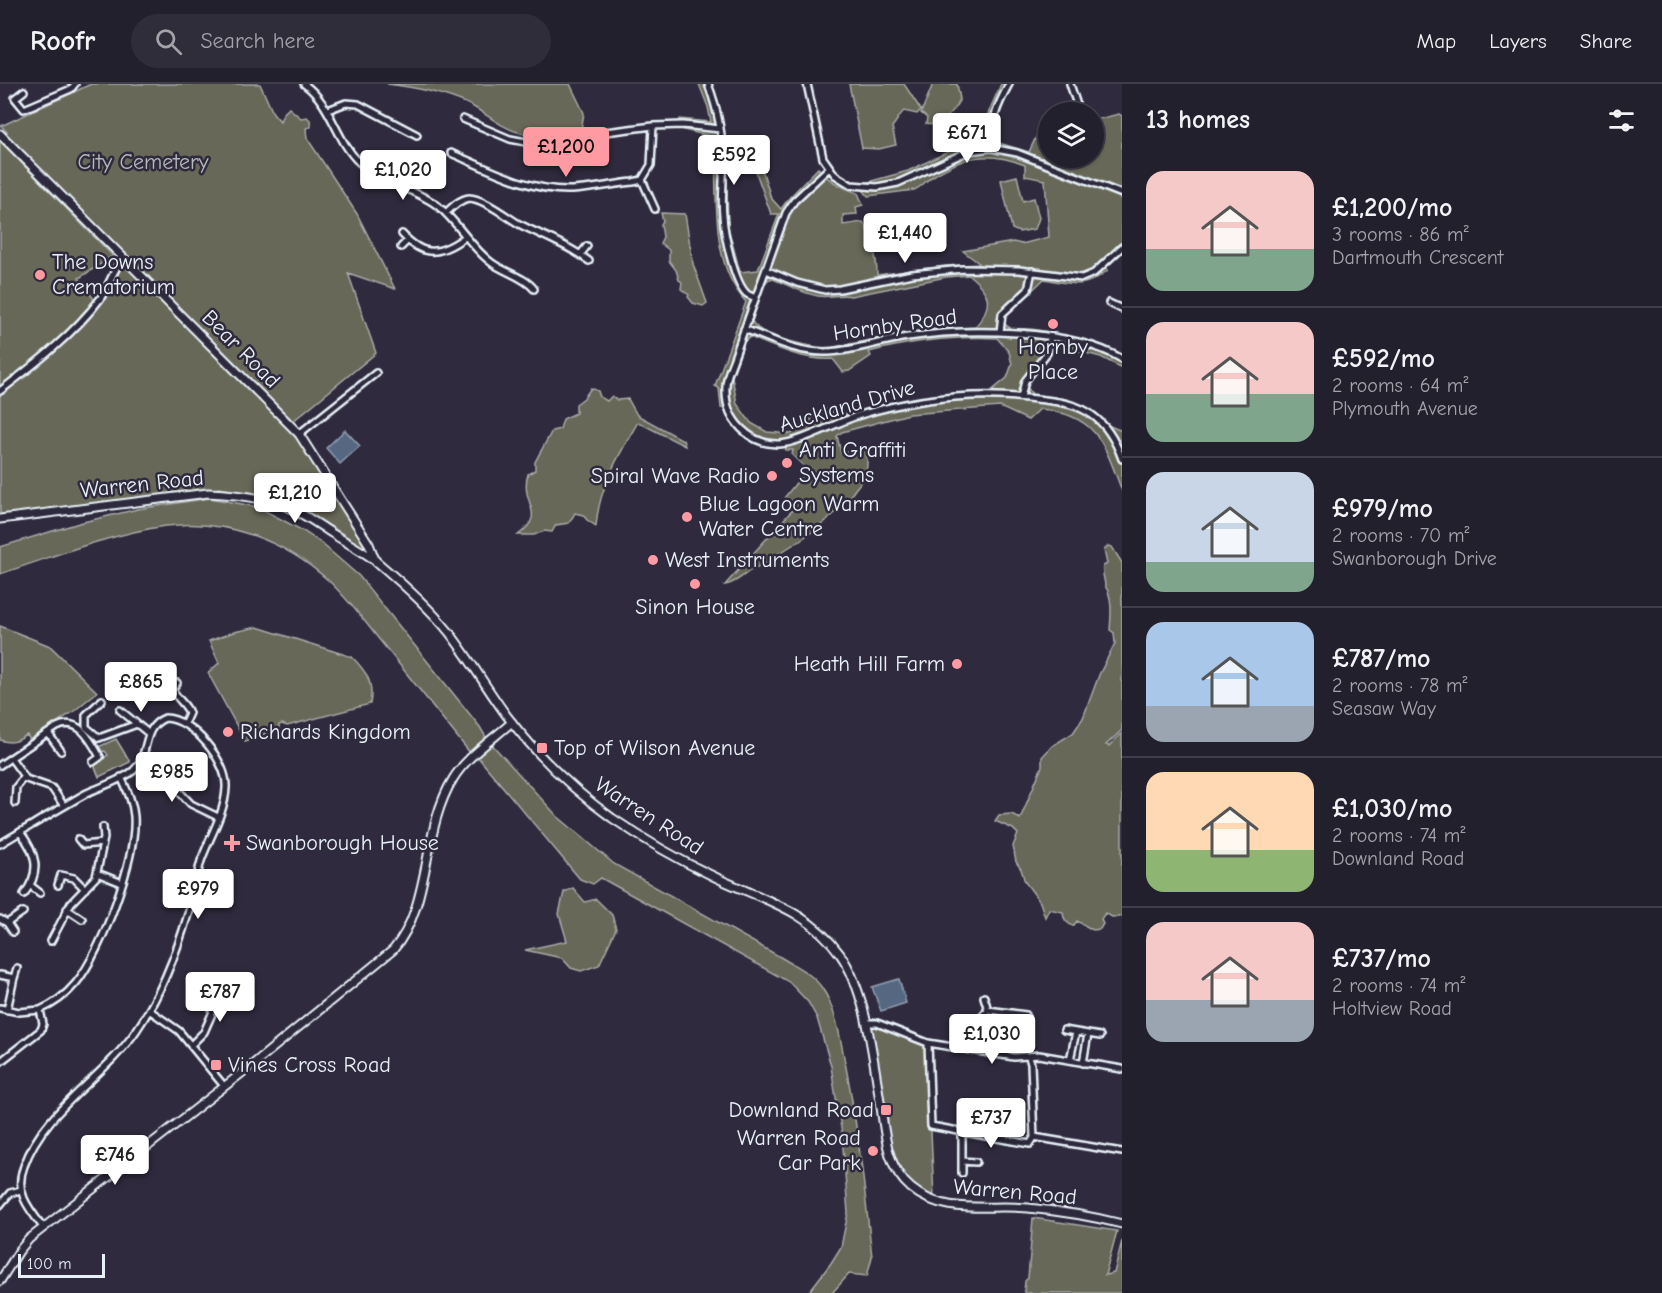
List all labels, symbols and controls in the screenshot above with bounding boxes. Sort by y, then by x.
search box [131,14,551,68]
text: Roofr [30,25,95,57]
icon: search [152,25,185,58]
text: Search here [200,28,315,54]
text: Map [1417,29,1456,53]
text: Layers [1489,29,1547,53]
text: Share [1580,29,1632,53]
map controls [1038,102,1104,168]
button: layers [1038,102,1104,168]
icon: filters [1605,104,1638,137]
text: 13 homes [1146,105,1250,135]
pin: £671 [931,113,1003,164]
text: £671 [947,121,987,144]
pin: £1,200 [517,127,615,178]
text: £1,200 [537,135,595,158]
pin: £592 [698,135,770,186]
text: £592 [712,143,756,166]
park label: City Cemetery [78,149,209,175]
pin: £1,020 [354,150,452,201]
text: £1,020 [374,158,432,181]
text: £1,200/mo [1332,193,1453,223]
icon: home [1194,195,1266,267]
pin: £1,440 [856,213,954,264]
text: £1,440 [877,221,933,244]
text: 3 rooms · 86 m² [1332,223,1469,246]
text: Dartmouth Crescent [1332,246,1504,269]
place label: The Downs Crematorium [52,249,175,300]
marker: The Downs Crematorium [33,268,47,282]
street label: Hornby Road [831,303,959,347]
street label: Bear Road [197,305,285,393]
marker: Hornby Place [1046,317,1060,331]
place label: Hornby Place [1018,334,1088,385]
text: £592/mo [1332,344,1435,374]
icon: home [1194,346,1266,418]
street label: Auckland Drive [776,374,918,438]
text: 2 rooms · 64 m² [1332,374,1468,397]
text: Plymouth Avenue [1332,397,1478,420]
place label: Anti Graffiti Systems [799,437,907,488]
marker: Anti Graffiti Systems [780,456,794,470]
place label: Spiral Wave Radio [591,463,760,489]
street label: Warren Road [79,465,205,503]
marker: Spiral Wave Radio [765,469,779,483]
pin: £1,210 [246,473,344,524]
text: £1,210 [268,481,322,504]
place label: Blue Lagoon Warm Water Centre [699,491,879,542]
text: £979/mo [1332,494,1433,524]
icon: home [1194,496,1266,568]
marker: Blue Lagoon Warm Water Centre [680,510,694,524]
text: 2 rooms · 70 m² [1332,524,1469,547]
place label: West Instruments [665,547,829,573]
text: Swanborough Drive [1332,547,1497,570]
marker: West Instruments [646,553,660,567]
marker: Sinon House [688,577,702,591]
place label: Sinon House [635,594,755,620]
text: £787/mo [1332,644,1431,674]
icon: home [1194,646,1266,718]
place label: Heath Hill Farm [794,651,945,677]
marker: Heath Hill Farm [950,657,964,671]
pin: £865 [105,662,177,713]
text: £865 [119,670,163,693]
text: 2 rooms · 78 m² [1332,674,1468,697]
text: Seasaw Way [1332,697,1436,720]
place label: Richards Kingdom [240,719,411,745]
marker: Richards Kingdom [221,725,235,739]
place label: Top of Wilson Avenue [554,735,755,761]
marker: Top of Wilson Avenue [535,741,549,755]
pin: £985 [136,752,208,803]
text: £985 [150,760,194,783]
street label: Warren Road [590,771,708,861]
text: £1,030/mo [1332,794,1452,824]
icon: home [1194,796,1266,868]
text: 2 rooms · 74 m² [1332,824,1465,847]
place label: Swanborough House [246,830,439,856]
marker: Swanborough House [223,834,241,852]
text: Downland Road [1332,847,1464,870]
pin: £979 [162,869,234,920]
text: £979 [177,877,219,900]
text: £737/mo [1332,944,1431,974]
icon: home [1194,946,1266,1018]
pin: £787 [184,972,256,1023]
text: 2 rooms · 74 m² [1332,974,1465,997]
text: £787 [200,980,240,1003]
text: Holtview Road [1332,997,1452,1020]
pin: £1,030 [943,1014,1041,1065]
text: £1,030 [963,1022,1021,1045]
place label: Vines Cross Road [228,1052,391,1078]
marker: Vines Cross Road [209,1058,223,1072]
place label: Downland Road [729,1097,874,1123]
pin: £737 [955,1098,1027,1149]
marker: Downland Road [879,1103,893,1117]
text: £737 [970,1106,1012,1129]
place label: Warren Road Car Park [737,1125,861,1176]
pin: £746 [79,1135,151,1186]
text: £746 [95,1143,135,1166]
marker: Warren Road Car Park [866,1144,880,1158]
street label: Warren Road [952,1174,1078,1210]
scale bar [18,1251,105,1278]
text: 100 m [27,1255,71,1273]

